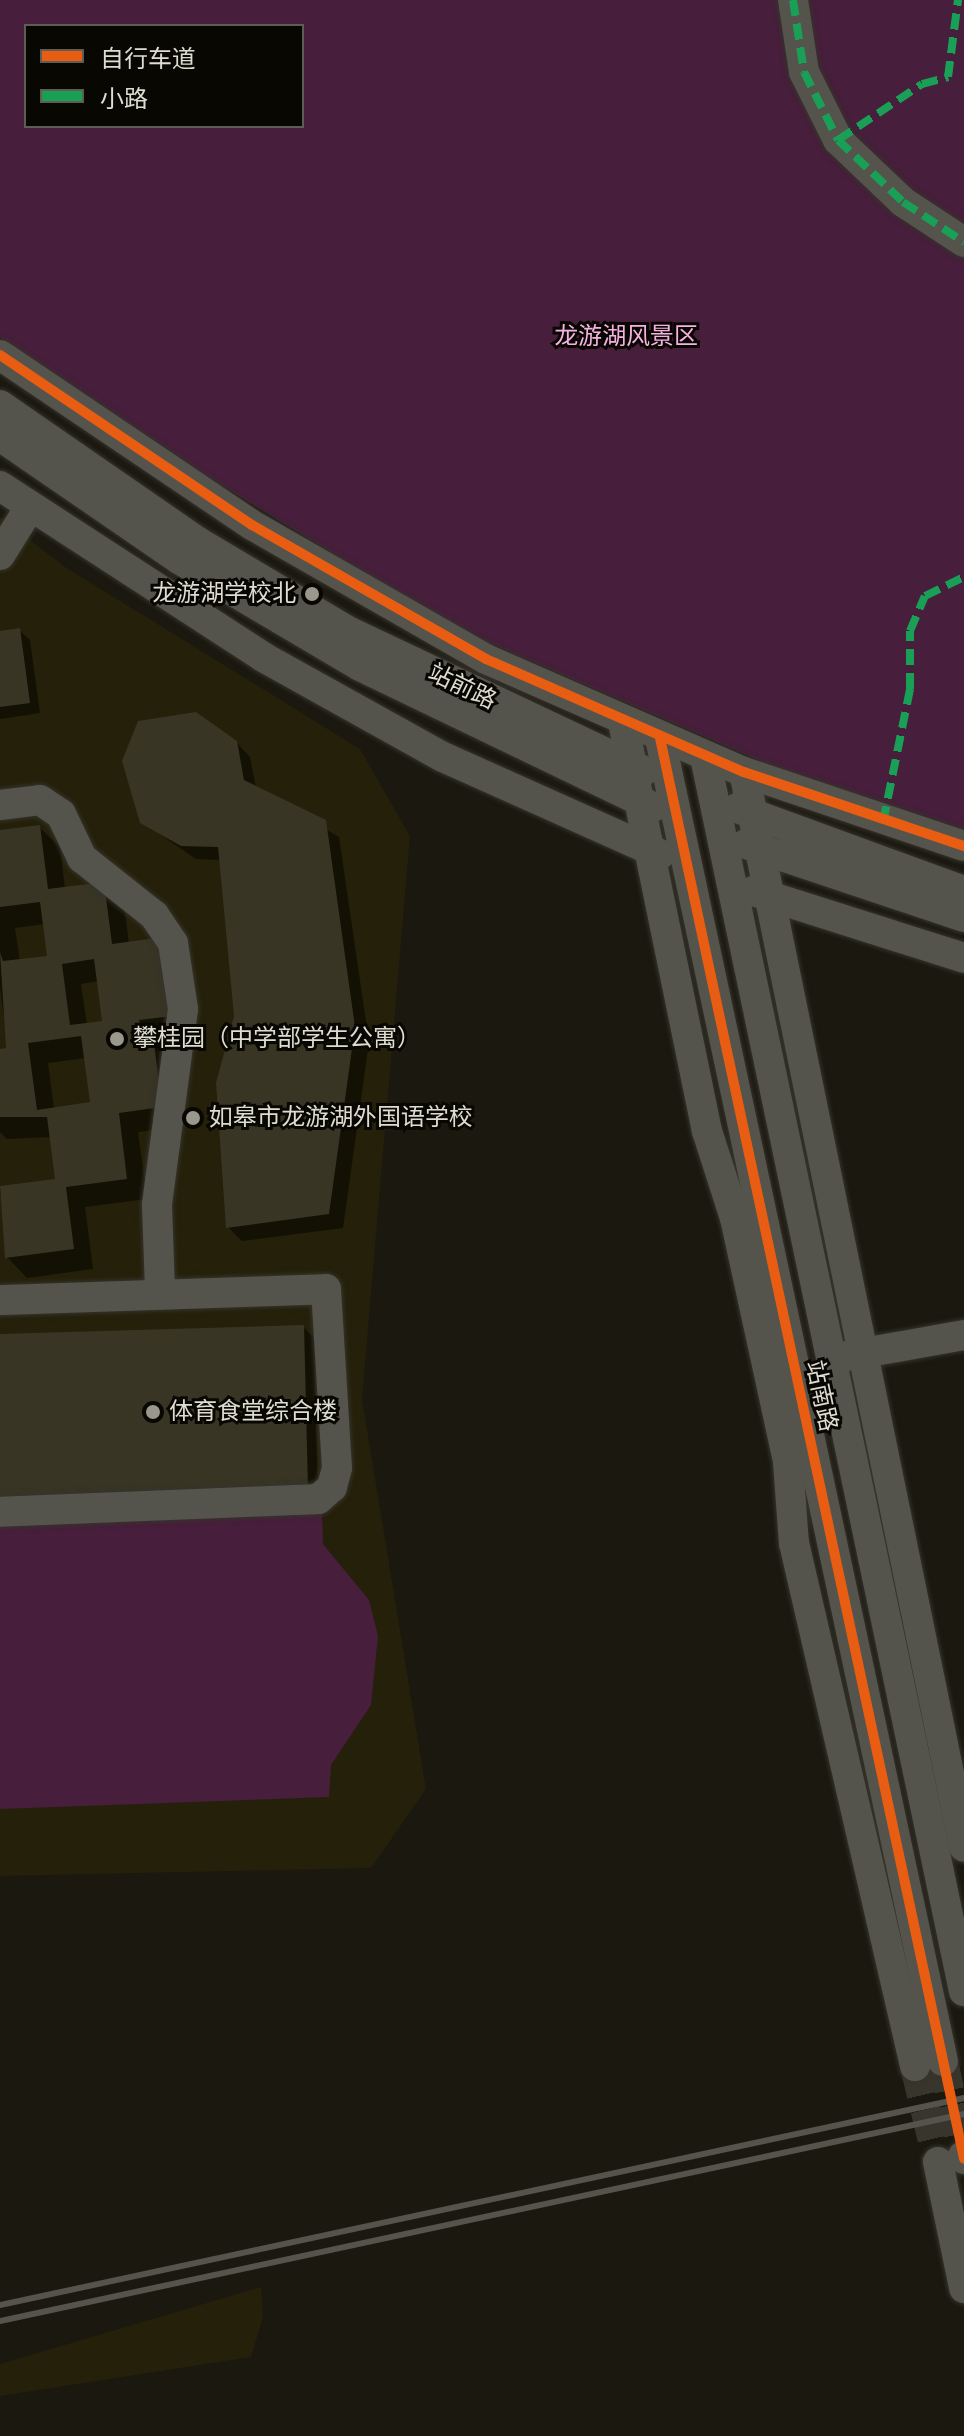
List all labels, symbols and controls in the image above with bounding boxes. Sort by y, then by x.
legend [24,24,304,128]
text: 自行车道 [100,45,196,73]
text: 小路 [100,85,148,113]
park label: 龙游湖风景区 [554,323,698,351]
place label: 龙游湖学校北 [152,580,296,608]
marker: 龙游湖学校北 [303,585,321,603]
street label: 站前路 [423,658,501,716]
place label: 攀桂园（中学部学生公寓） [133,1025,421,1053]
marker: 攀桂园（中学部学生公寓） [108,1030,126,1048]
place label: 如皋市龙游湖外国语学校 [209,1104,473,1132]
marker: 如皋市龙游湖外国语学校 [184,1109,202,1127]
street label: 站南路 [799,1358,843,1434]
place label: 体育食堂综合楼 [169,1398,337,1426]
marker: 体育食堂综合楼 [144,1403,162,1421]

